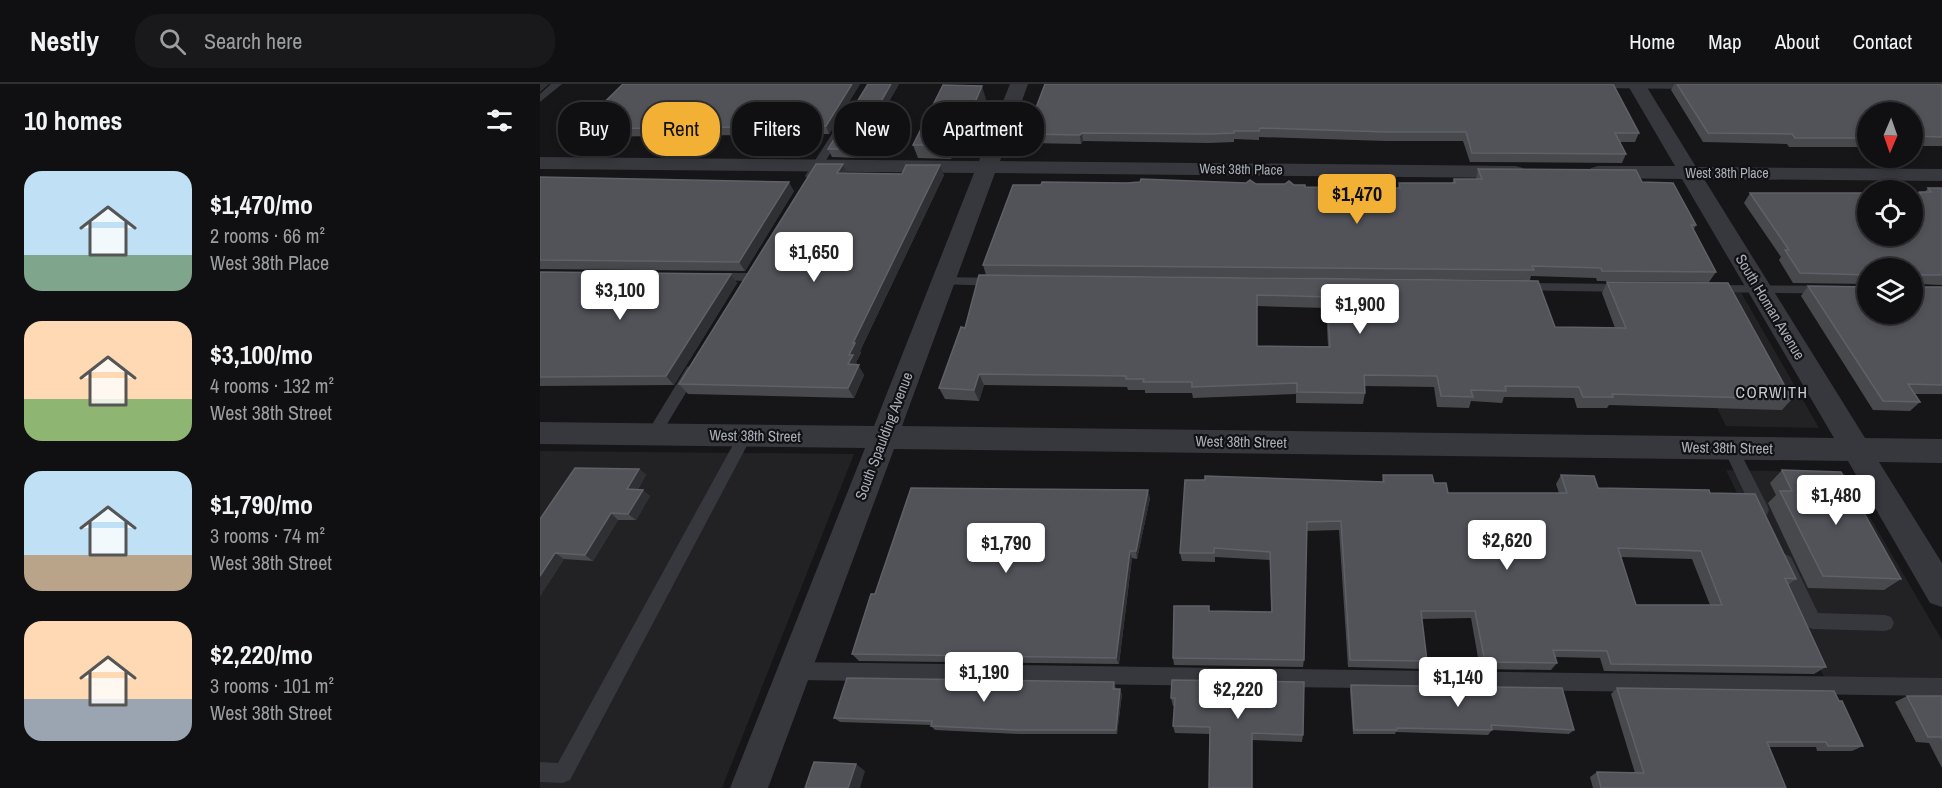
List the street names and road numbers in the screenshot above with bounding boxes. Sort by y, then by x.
street label: West 38th Place [1199,159,1283,179]
street label: West 38th Place [1685,164,1769,182]
street label: South Homan Avenue [1731,250,1810,363]
street label: South Spaulding Avenue [850,369,918,503]
street label: West 38th Street [709,424,801,447]
street label: West 38th Street [1195,430,1287,453]
street label: West 38th Street [1681,436,1773,459]

